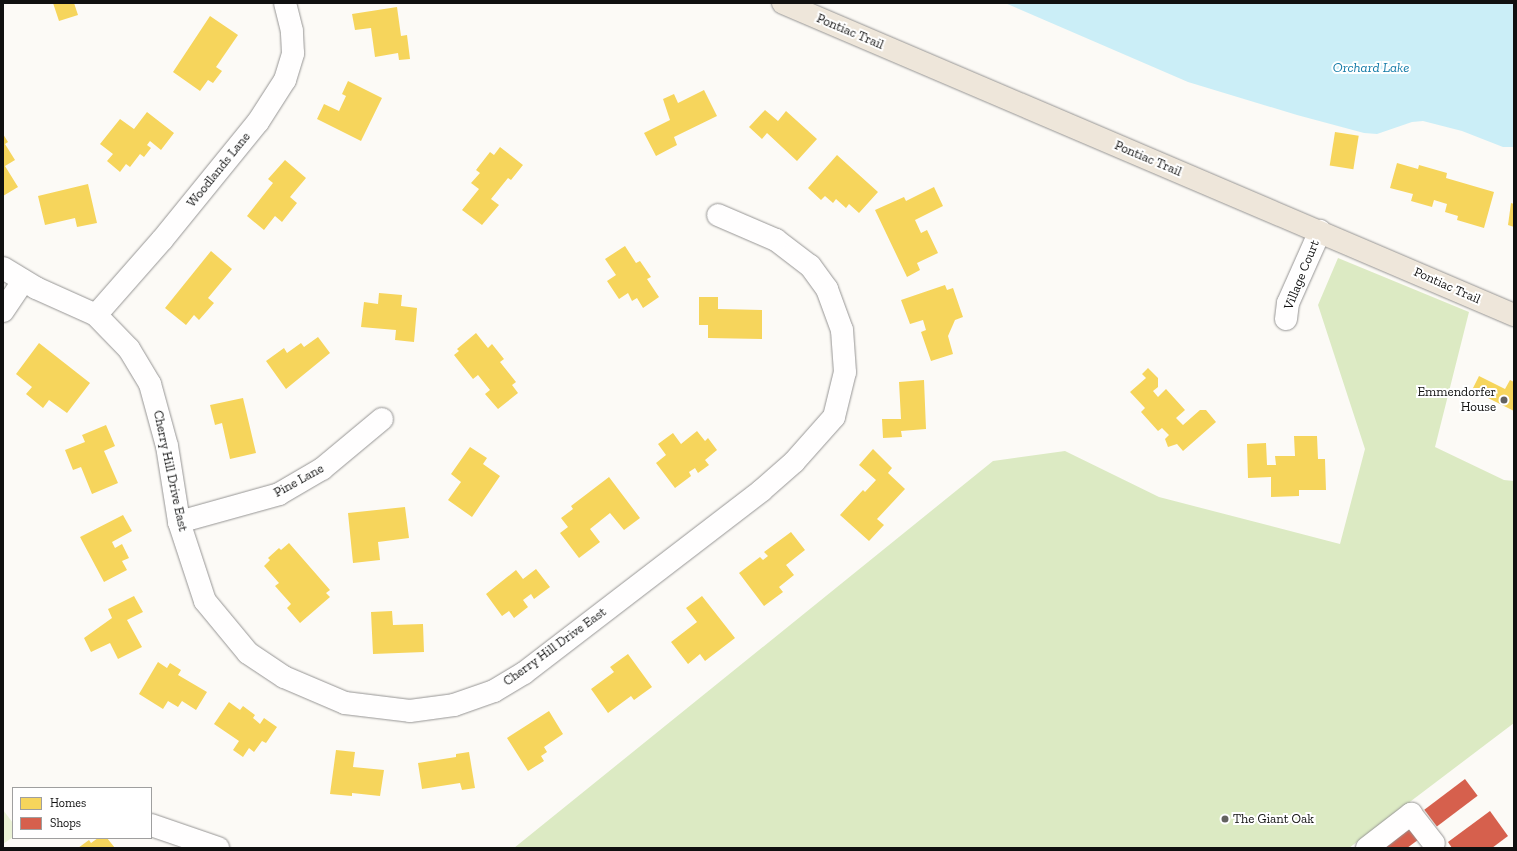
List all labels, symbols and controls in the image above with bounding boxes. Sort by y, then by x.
street label: Pontiac Trail [814,11,886,53]
water label: Orchard Lake [1333,60,1409,76]
street label: Woodlands Lane [184,129,254,211]
street label: Pontiac Trail [1112,138,1184,180]
street label: Village Court [1281,238,1323,312]
street label: Pontiac Trail [1411,264,1483,308]
place label: Emmendorfer House [1417,385,1496,416]
marker: Emmendorfer House [1499,395,1509,405]
street label: Cherry Hill Drive East [150,409,190,533]
street label: Pine Lane [271,461,327,501]
street label: Cherry Hill Drive East [500,604,610,690]
legend [12,787,152,839]
text: Homes [50,796,86,810]
place label: The Giant Oak [1233,811,1314,827]
marker: The Giant Oak [1220,814,1230,824]
text: Shops [50,816,81,830]

